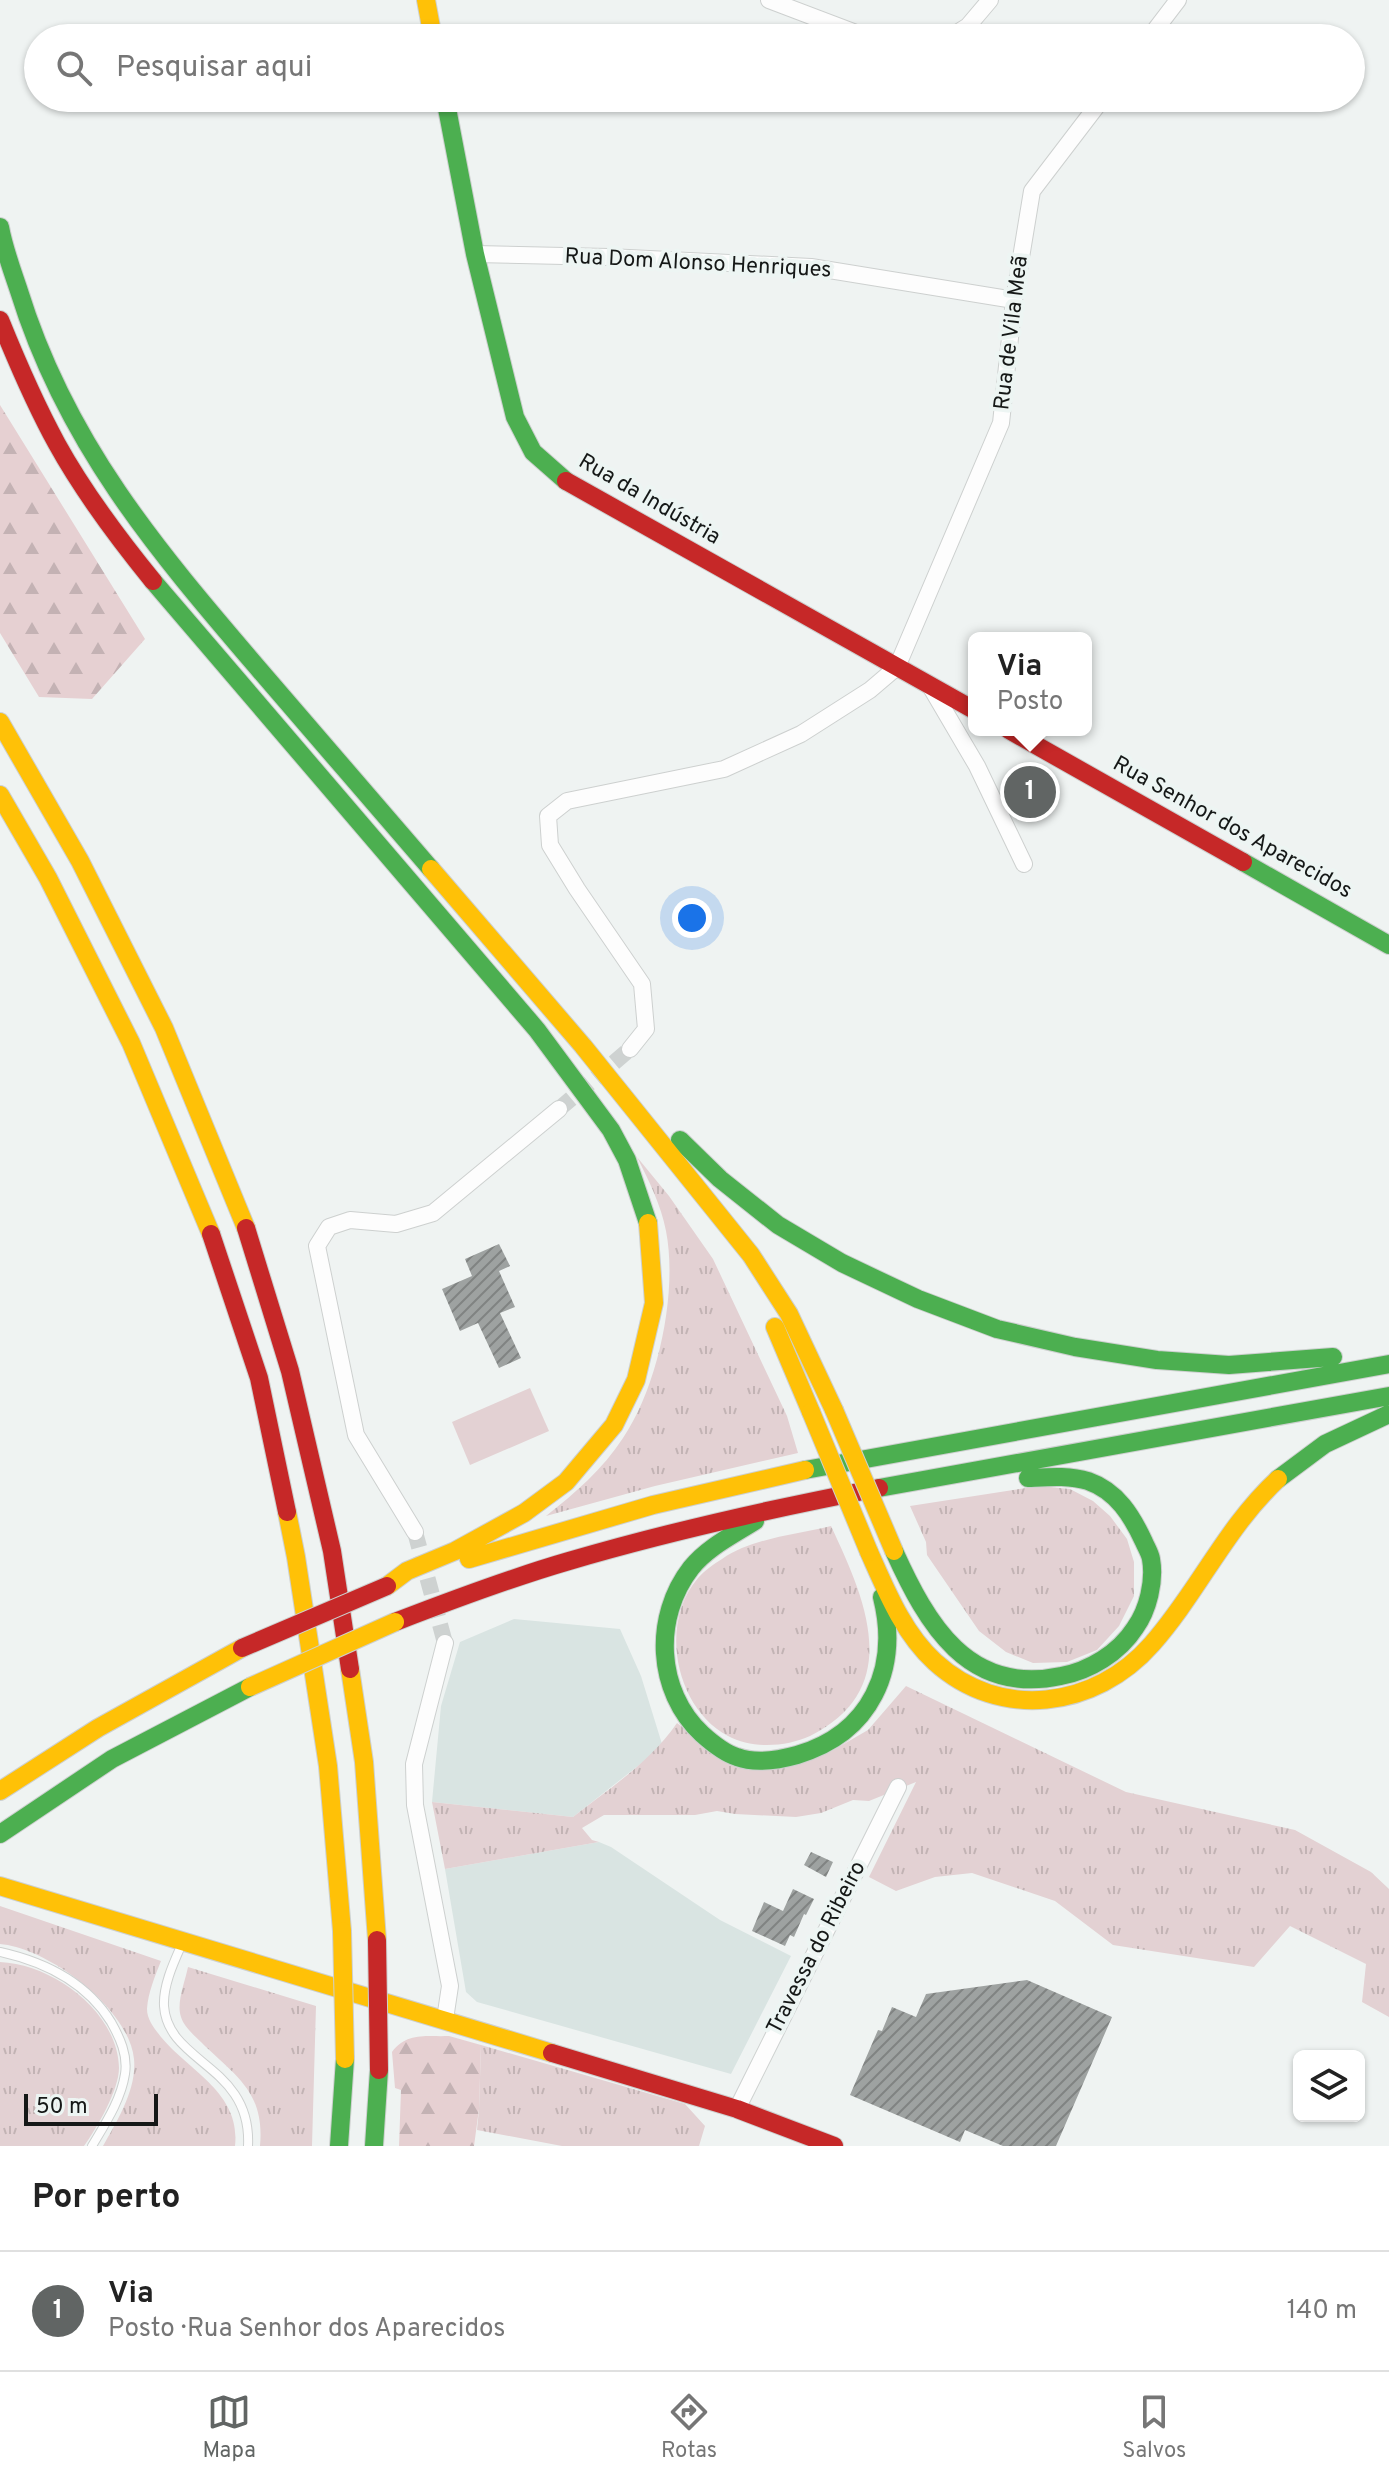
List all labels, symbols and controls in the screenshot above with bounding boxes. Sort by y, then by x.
search box [24,24,1365,112]
icon: search [52,46,96,90]
text: Pesquisar aqui [116,50,312,87]
street label: Rua Dom Alonso Henriques [564,244,832,284]
street label: Rua de Vila Meã [989,254,1035,412]
street label: Rua da Indústria [573,448,725,552]
popup [968,632,1092,736]
text: Via [997,649,1042,686]
text: Posto [997,686,1063,719]
street label: Rua Senhor dos Aparecidos [1108,751,1356,905]
pin: 1 [1004,762,1056,822]
your location [672,898,712,938]
street label: Travessa do Ribeiro [762,1857,872,2039]
map controls [1293,2050,1365,2122]
button: layers [1293,2050,1365,2122]
scale bar [24,2090,158,2126]
text: 50 m [36,2094,88,2121]
text: Por perto [32,2177,181,2220]
text: Via [108,2276,154,2313]
text: 1 [53,2295,63,2328]
text: 140 m [1287,2295,1357,2328]
text: Posto · Rua Senhor dos Aparecidos [108,2313,506,2346]
tab: Mapa [203,2390,256,2465]
tab: Rotas [661,2390,717,2465]
tab: Salvos [1122,2390,1186,2465]

